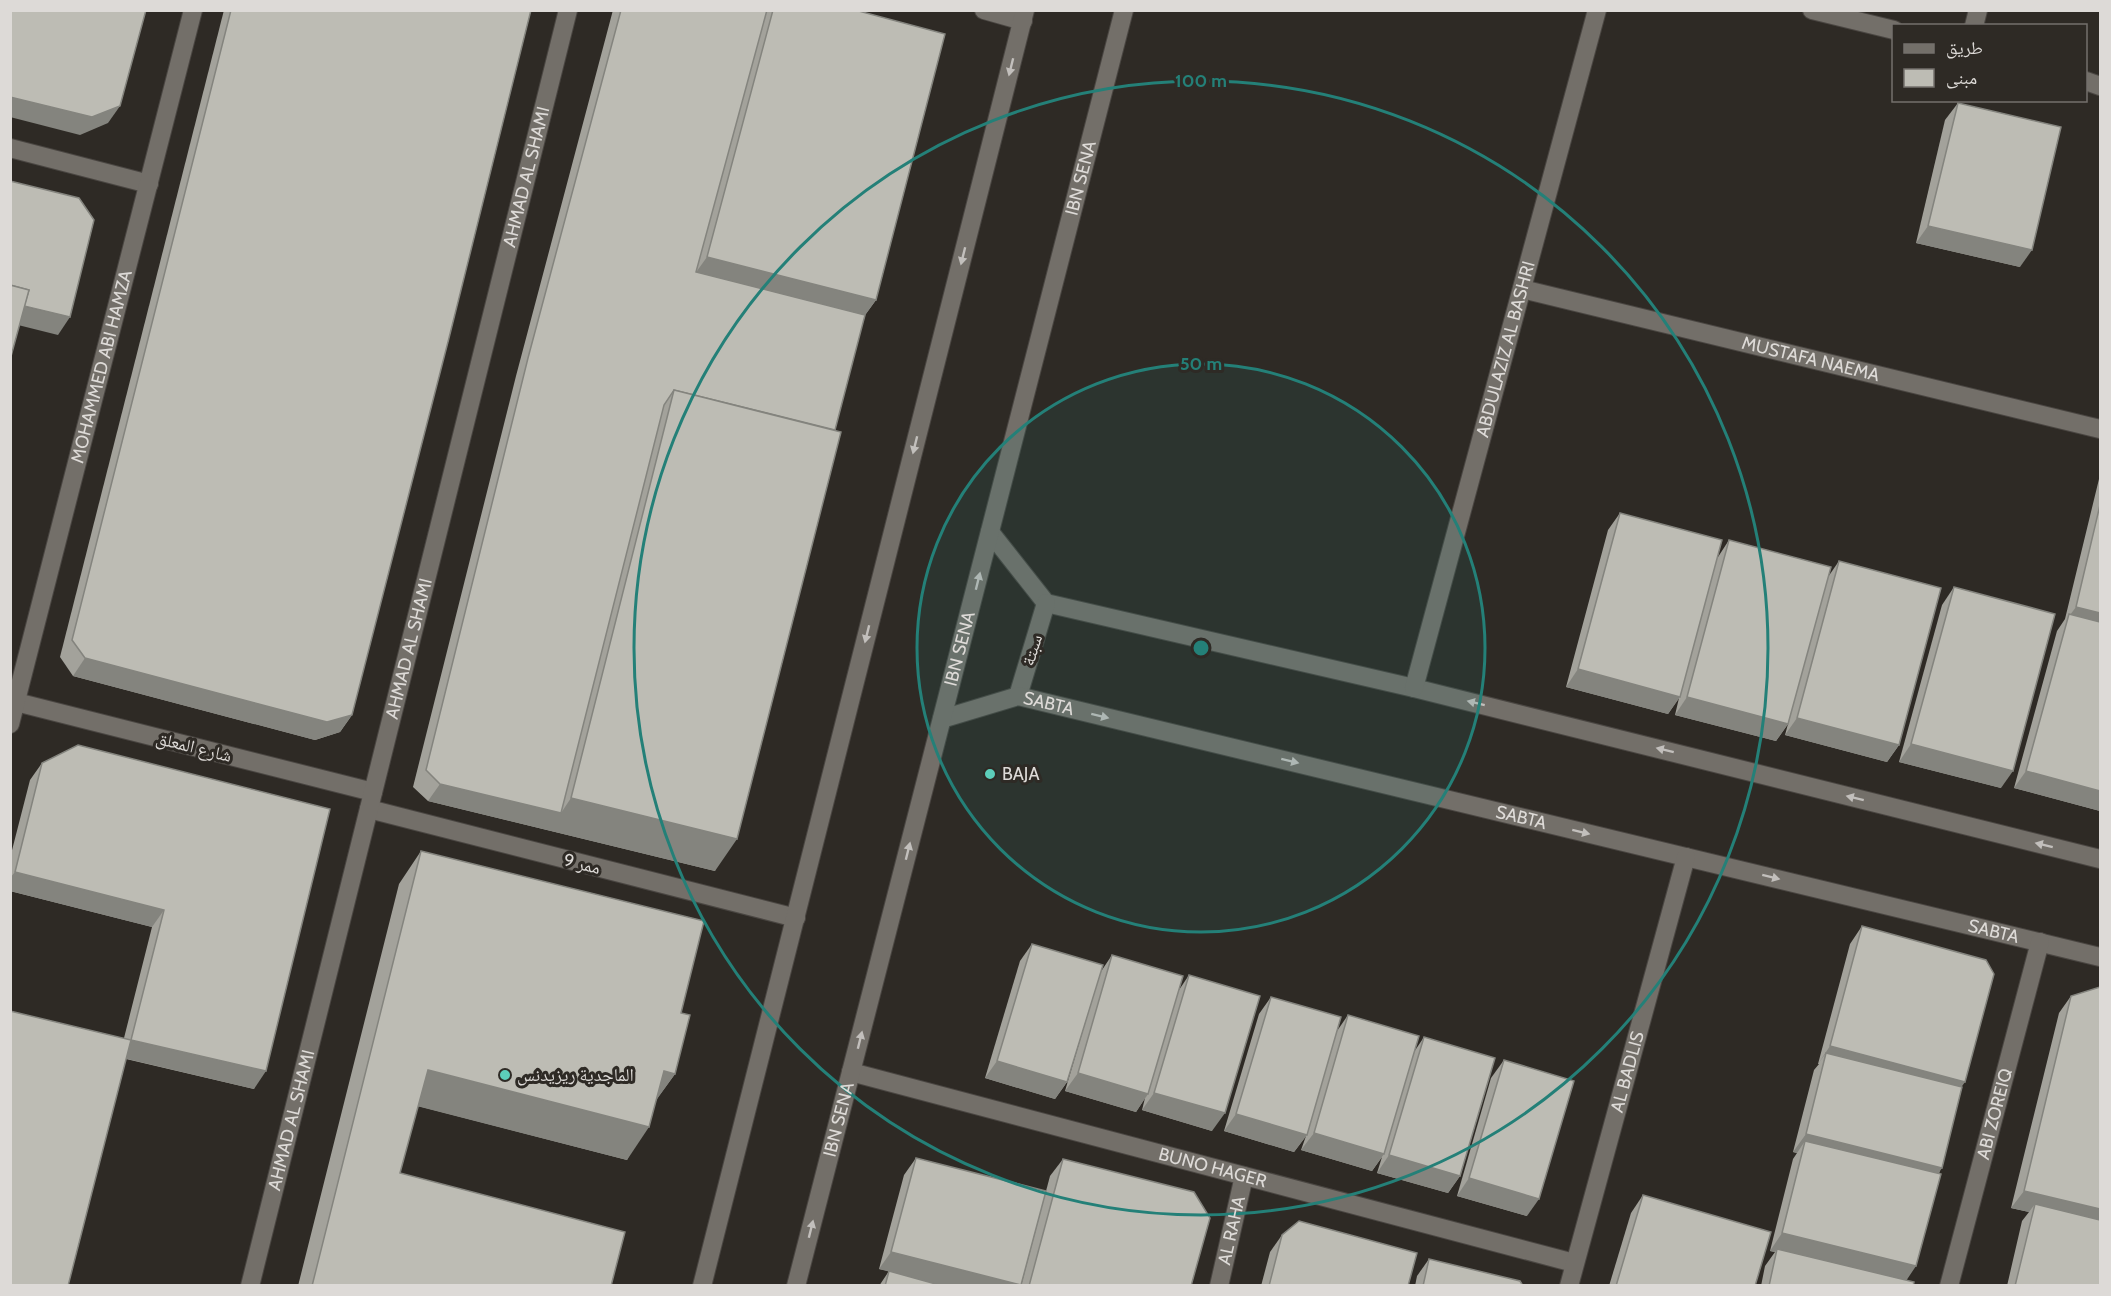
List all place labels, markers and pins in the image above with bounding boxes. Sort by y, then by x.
centre of rings [1191,638,1211,658]
place label: BAJA [1002,763,1040,785]
marker: BAJA [983,767,997,781]
place label: الماجدية ريزيدنس [517,1064,634,1086]
marker: الماجدية ريزيدنس [498,1068,512,1082]

